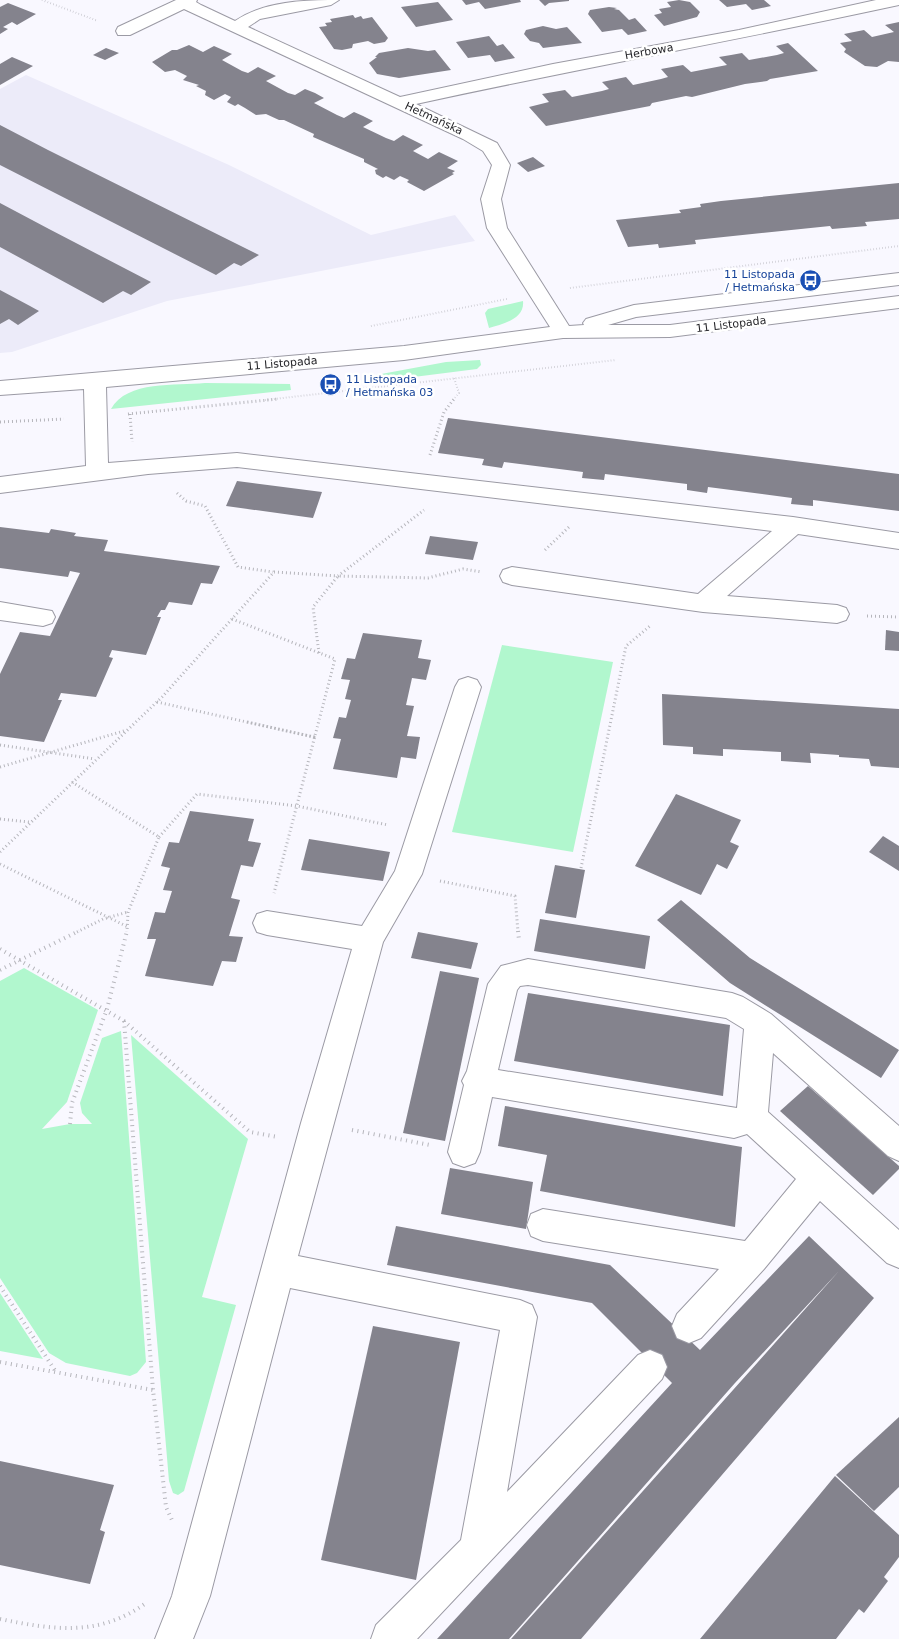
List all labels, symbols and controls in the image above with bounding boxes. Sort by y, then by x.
street label: Herbowa [624,41,674,62]
street label: Hetmańska [403,99,465,138]
place label: 11 Listopada / Hetmańska [724,268,795,294]
bus stop icon: 11 Listopada / Hetmańska [799,268,823,292]
street label: 11 Listopada [695,314,767,335]
street label: 11 Listopada [246,354,318,373]
bus stop icon: 11 Listopada / Hetmańska 03 [318,373,342,397]
place label: 11 Listopada / Hetmańska 03 [346,373,433,399]

